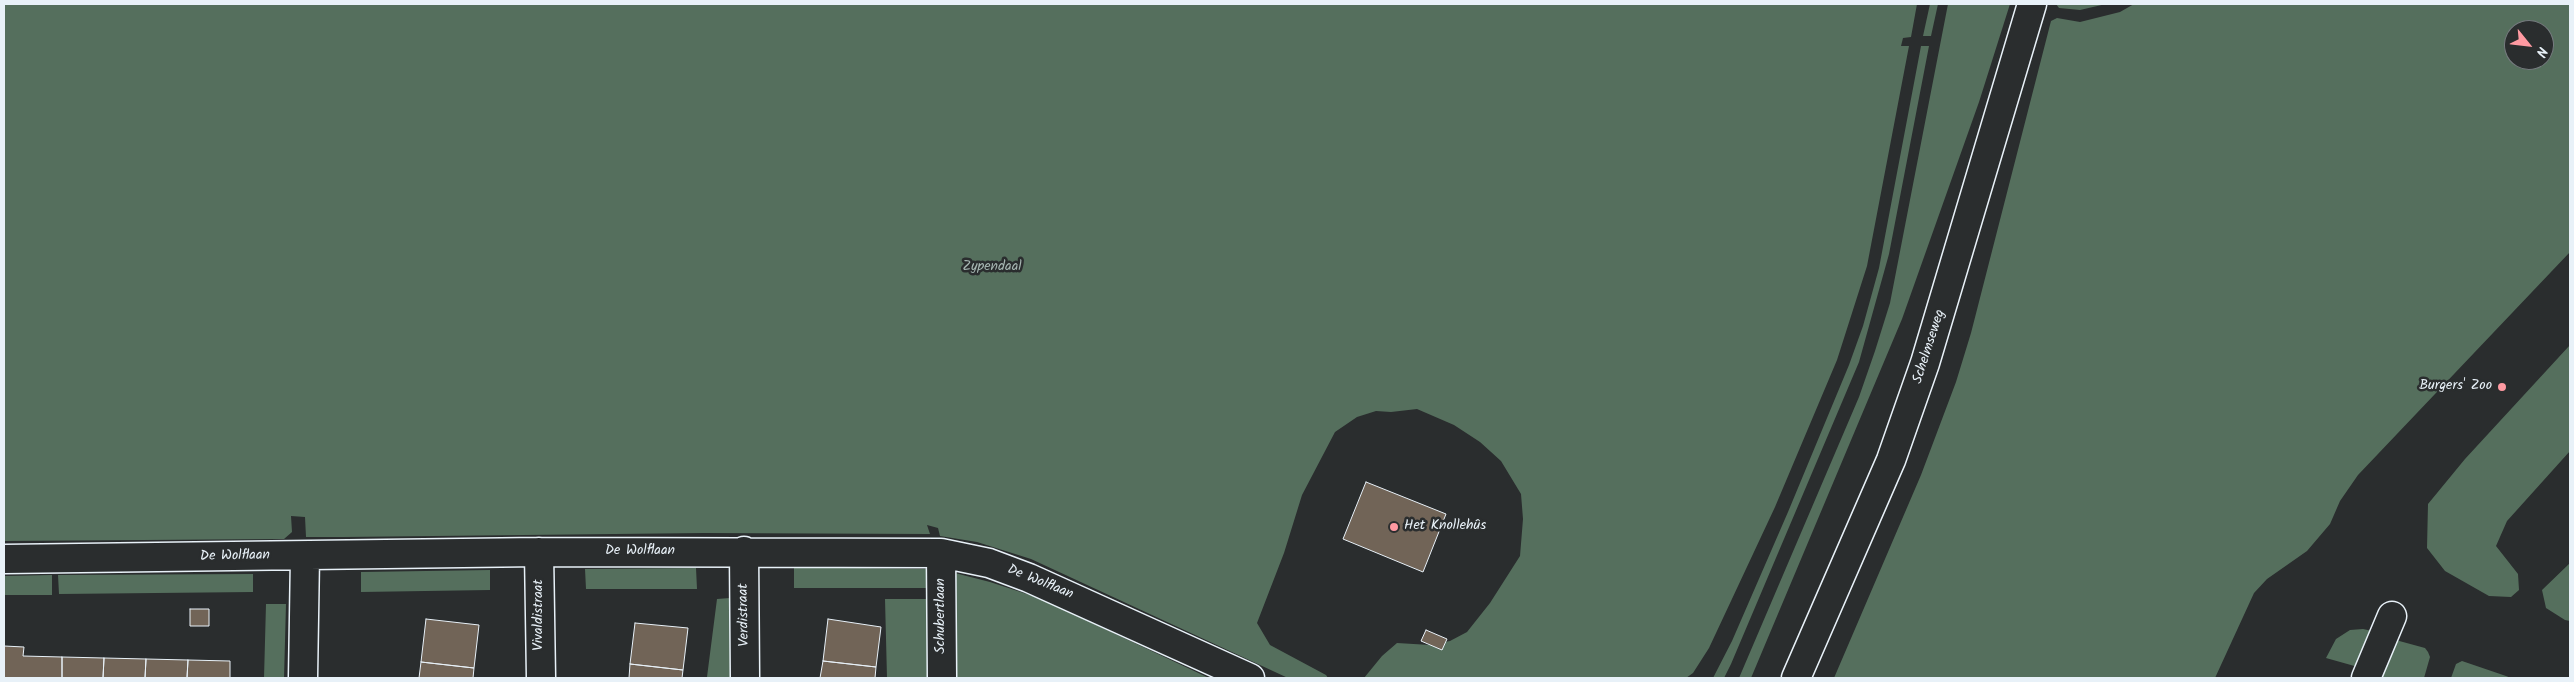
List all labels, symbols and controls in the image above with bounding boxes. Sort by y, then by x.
north arrow [2504,20,2554,70]
text: N [2529,43,2553,61]
park label: Zypendaal [962,260,1022,276]
street label: Schelmseweg [1910,308,1950,386]
place label: Burgers' Zoo [2419,379,2492,395]
marker: Burgers' Zoo [2496,381,2508,393]
place label: Het Knollehûs [1404,519,1486,535]
marker: Het Knollehûs [1388,521,1400,533]
street label: De Wolflaan [605,544,675,560]
street label: De Wolflaan [200,548,270,566]
street label: De Wolflaan [1004,562,1076,604]
street label: Schubertlaan [934,578,950,654]
street label: Vivaldistraat [532,579,548,651]
street label: Verdistraat [736,583,754,647]

